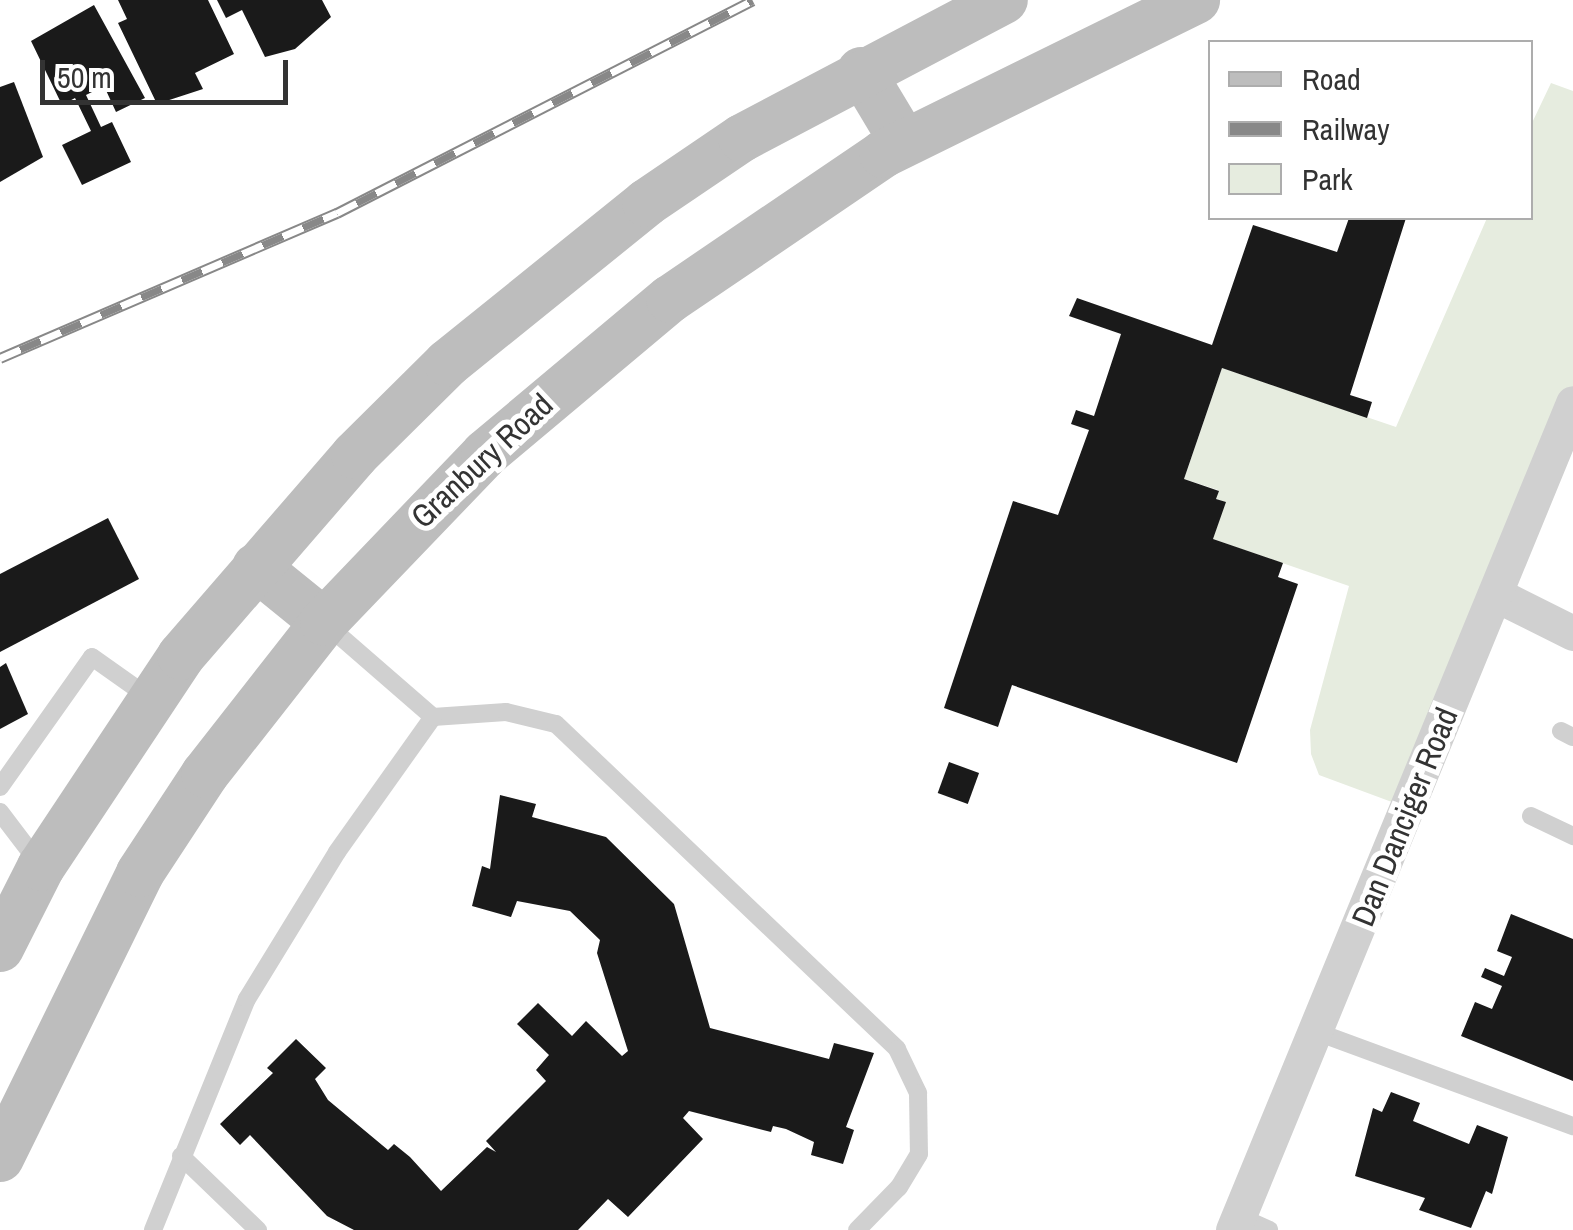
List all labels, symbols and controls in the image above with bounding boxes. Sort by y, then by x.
scale bar [45,40,292,102]
legend [1208,40,1533,220]
text: 50 m [57,57,112,97]
text: Road [1302,59,1361,99]
text: Railway [1302,109,1389,149]
text: Park [1302,159,1353,199]
street label: Granbury Road [403,386,561,536]
street label: Dan Danciger Road [1344,702,1466,932]

